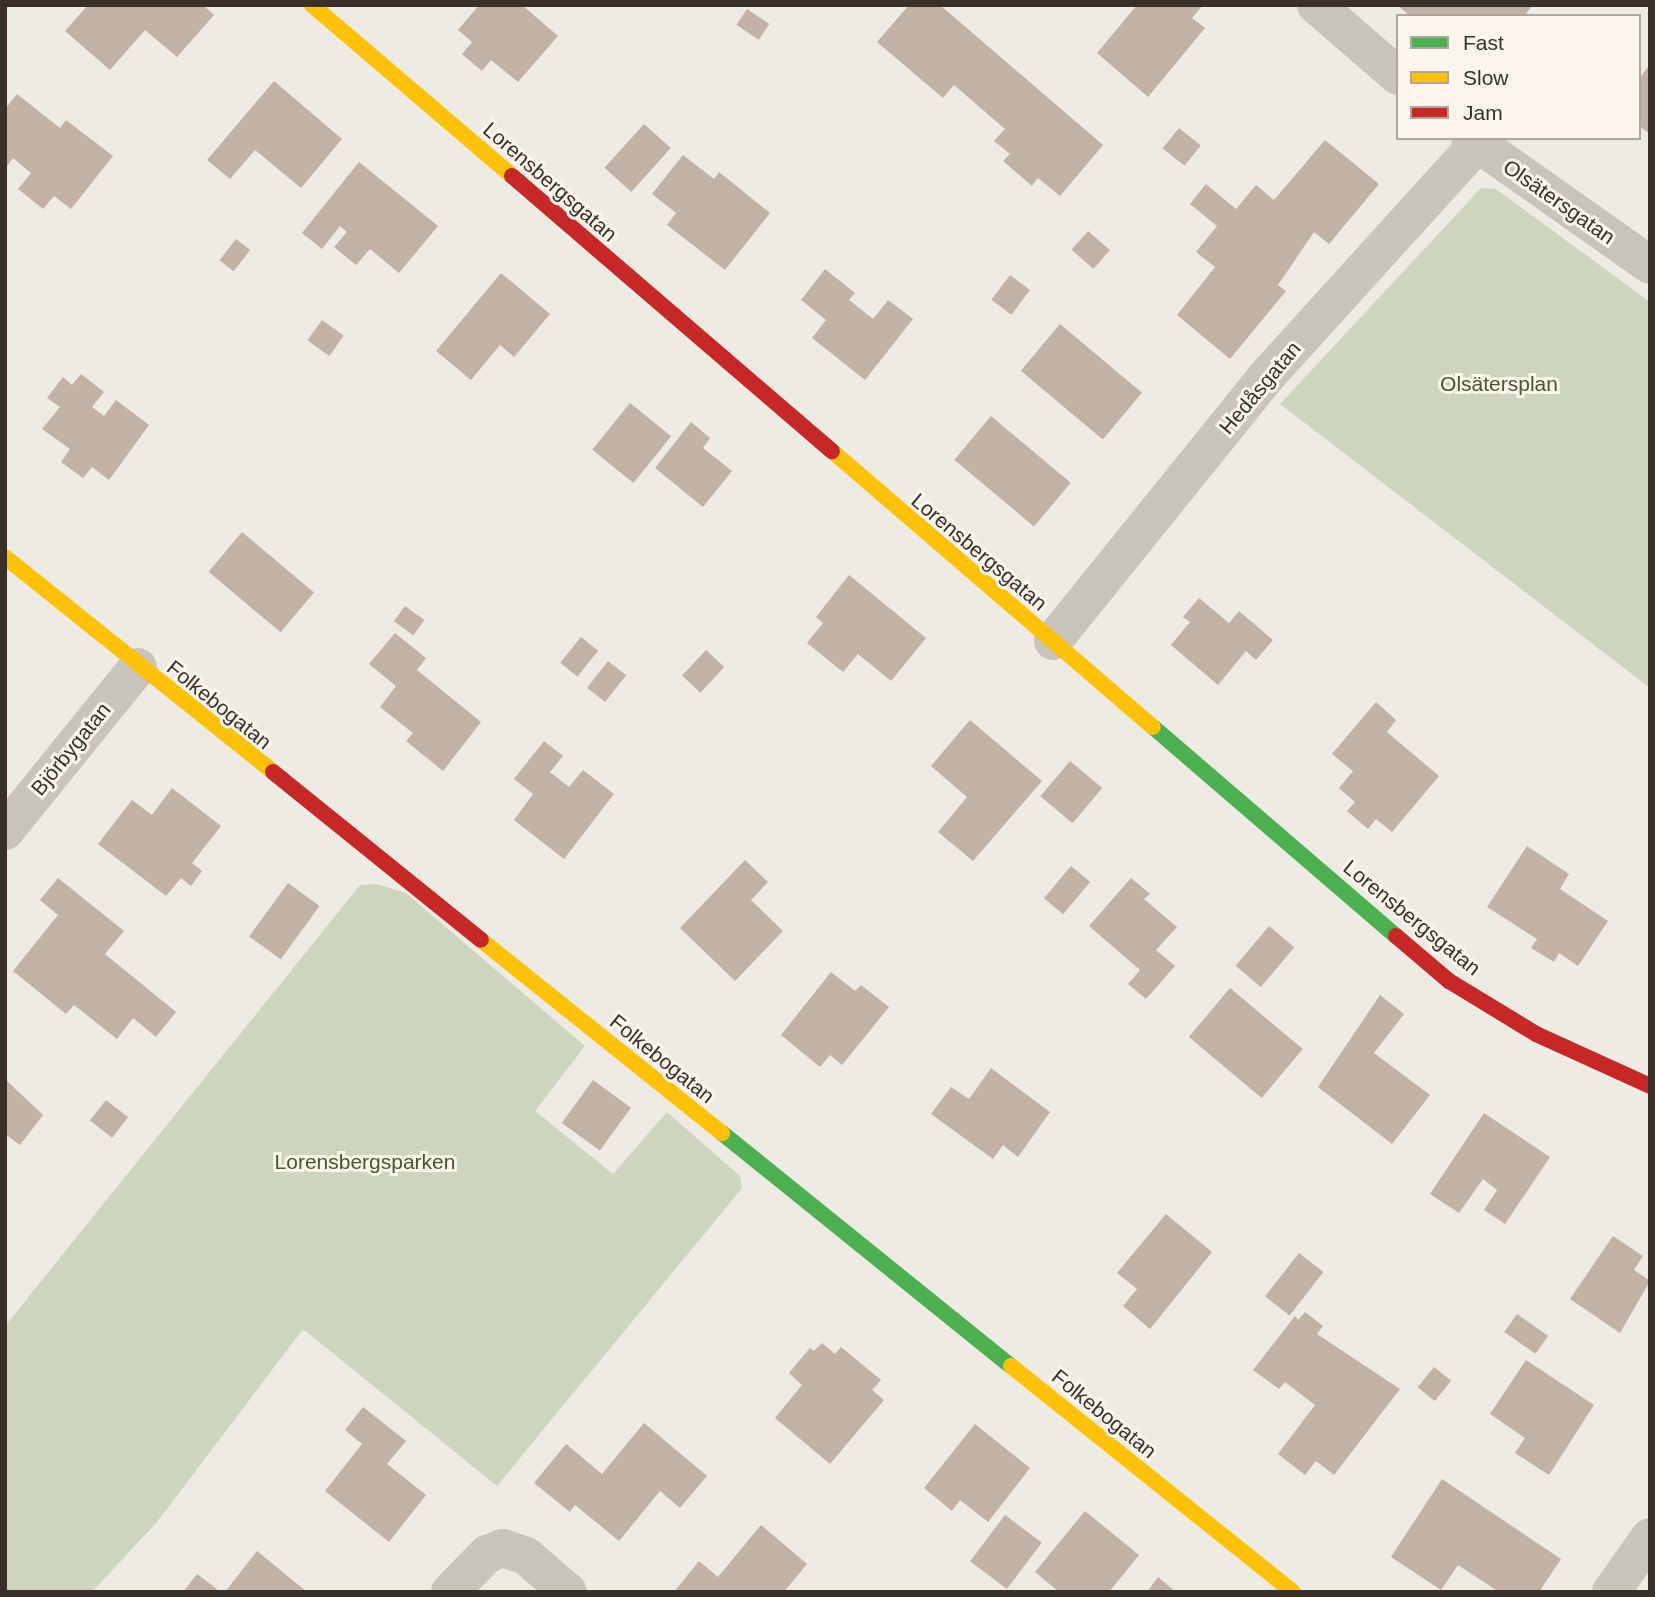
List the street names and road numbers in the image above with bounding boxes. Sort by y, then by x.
street label: Lorensbergsgatan [478,117,622,247]
street label: Olsätersgatan [1498,154,1620,250]
street label: Hedåsgatan [1214,337,1306,439]
street label: Lorensbergsgatan [906,488,1052,616]
street label: Folkebogatan [162,655,276,755]
street label: Björbygatan [26,698,116,800]
street label: Lorensbergsgatan [1338,855,1486,981]
street label: Folkebogatan [605,1009,719,1109]
street label: Folkebogatan [1047,1364,1161,1464]

